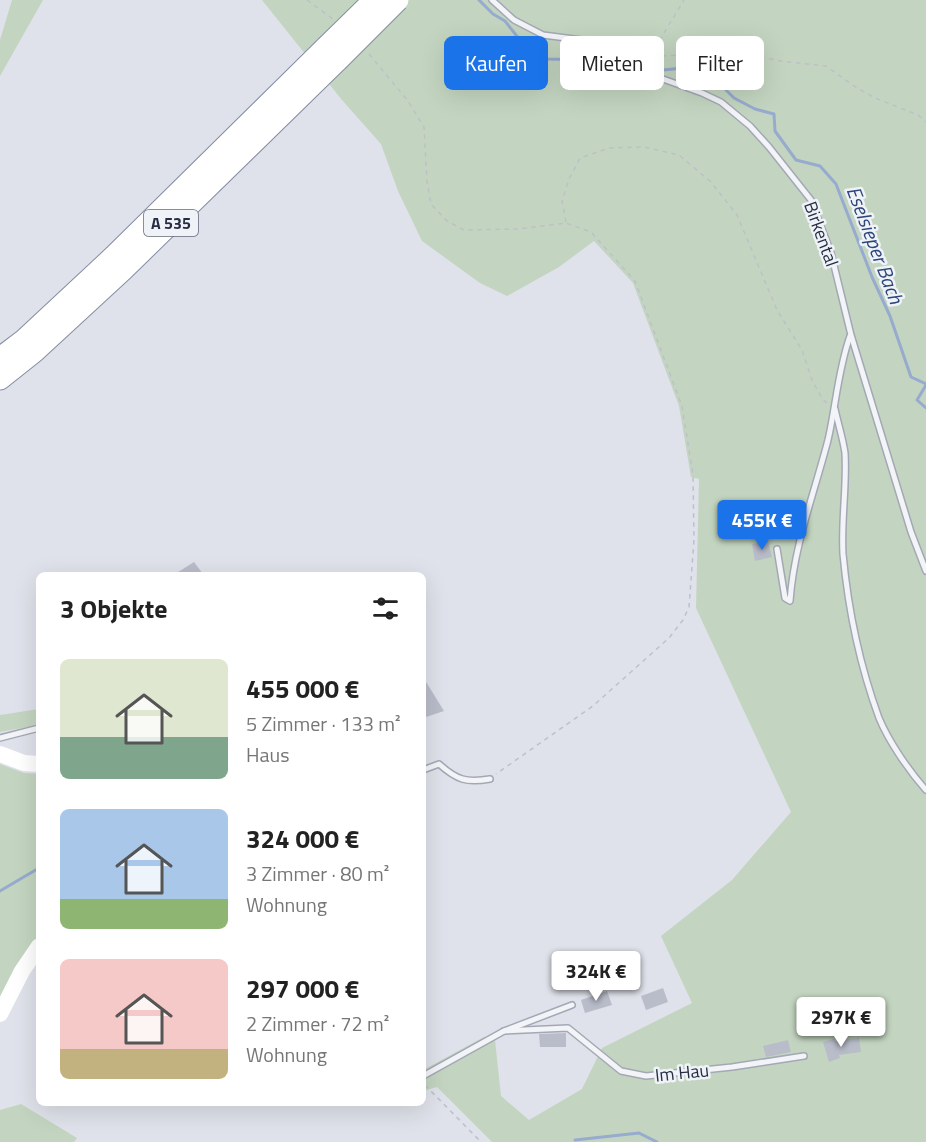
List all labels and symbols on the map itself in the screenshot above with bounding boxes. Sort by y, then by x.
water label: Eselsieper Bach [839,182,912,309]
street label: Birkental [797,197,846,270]
road number: A 535 [144,210,198,236]
pin: 455K € [713,500,811,551]
pin: 324K € [547,951,645,1002]
pin: 297K € [792,997,890,1048]
street label: Im Hau [654,1056,710,1089]

